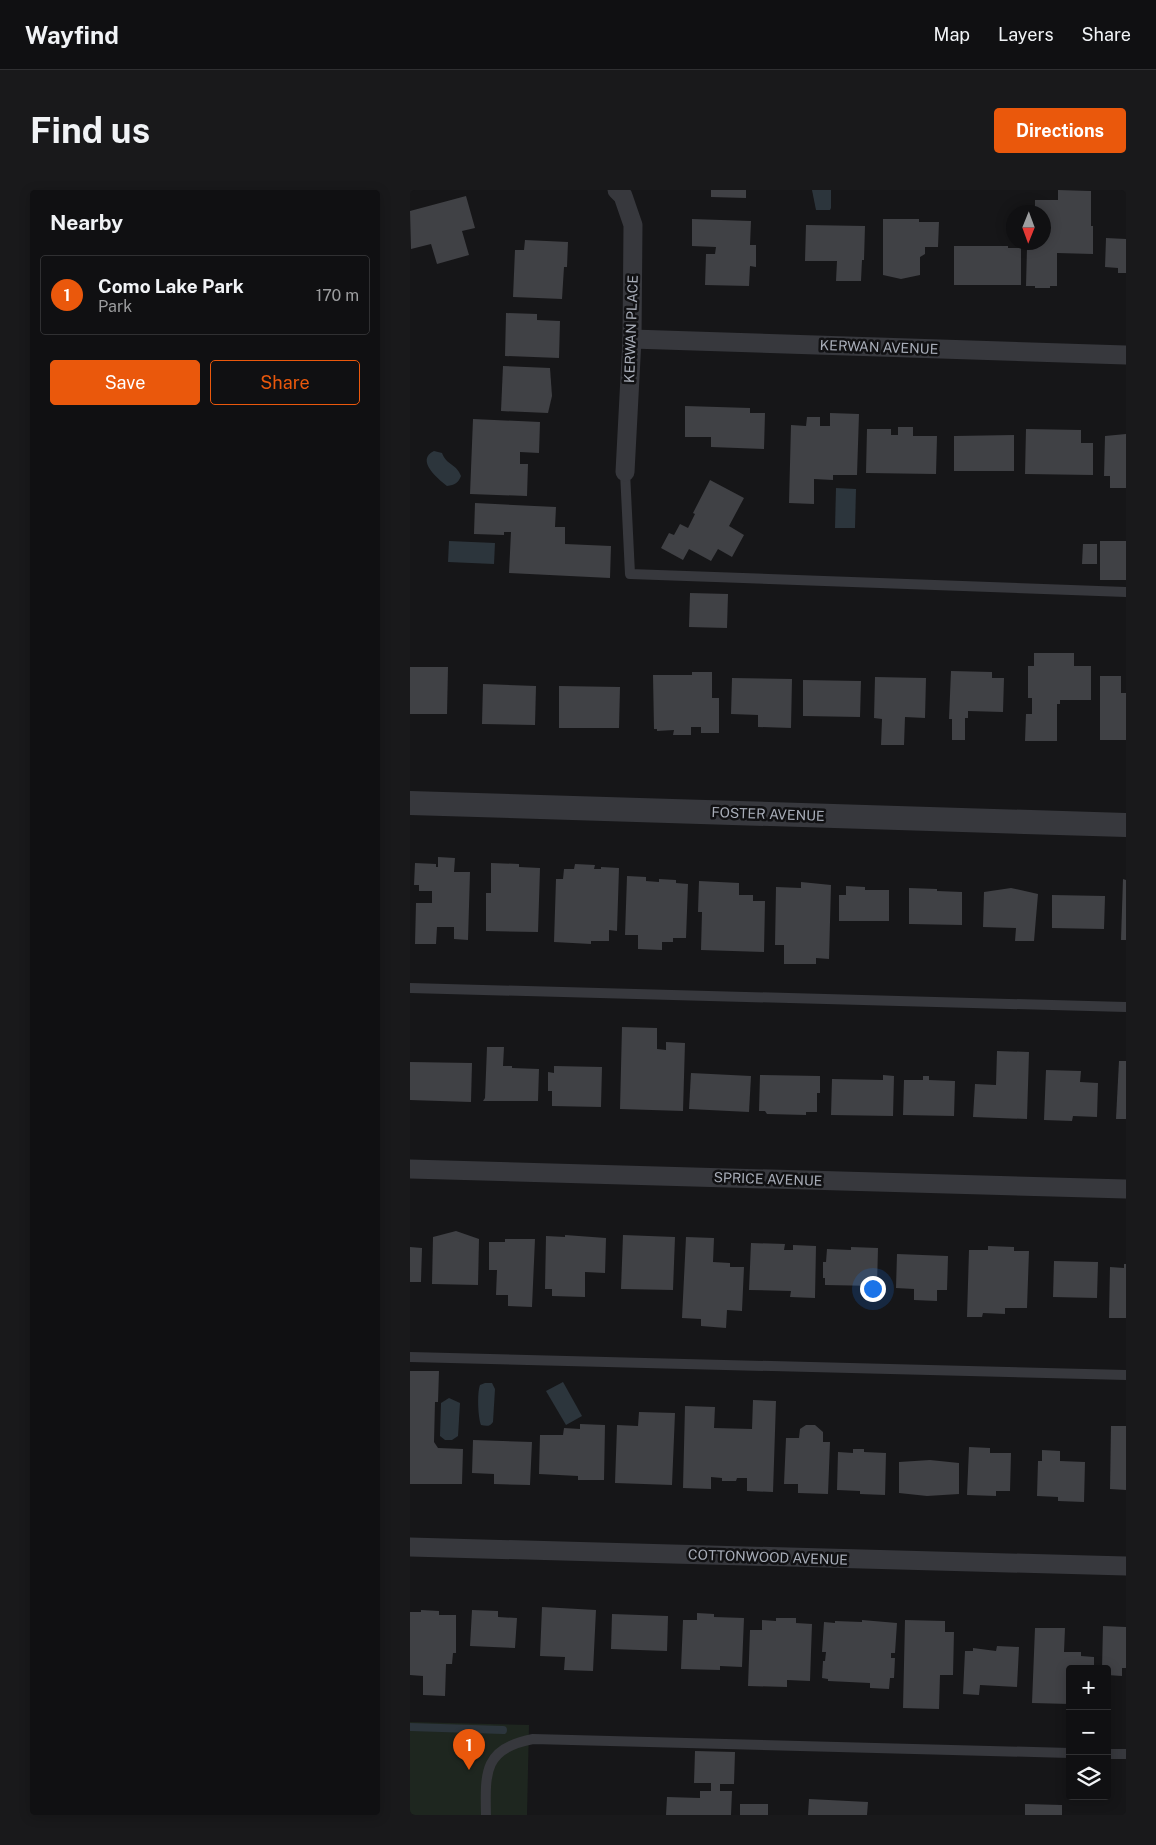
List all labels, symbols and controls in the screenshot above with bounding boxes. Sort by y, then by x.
text: Wayfind [25,21,119,49]
text: Map [934,24,970,45]
text: Layers [998,24,1054,45]
text: Share [1082,24,1131,45]
button: Directions [994,108,1126,153]
text: Find us [30,110,150,151]
north arrow [1006,205,1051,250]
text: Nearby [50,210,123,235]
text: Como Lake Park [98,275,244,297]
street label: KERWAN PLACE [621,275,641,383]
text: 1 [64,286,70,305]
text: 170 m [316,286,359,305]
text: Park [98,297,132,316]
street label: KERWAN AVENUE [819,337,939,357]
button: Save [50,360,200,405]
button: Share [210,360,360,405]
street label: FOSTER AVENUE [711,804,825,824]
street label: SPRICE AVENUE [713,1169,823,1189]
your location [860,1276,886,1302]
street label: COTTONWOOD AVENUE [688,1546,848,1568]
map controls [1066,1665,1111,1800]
button: + [1066,1665,1111,1710]
button: − [1066,1710,1111,1755]
pin: 1 [453,1729,485,1770]
button: layers [1066,1755,1111,1800]

